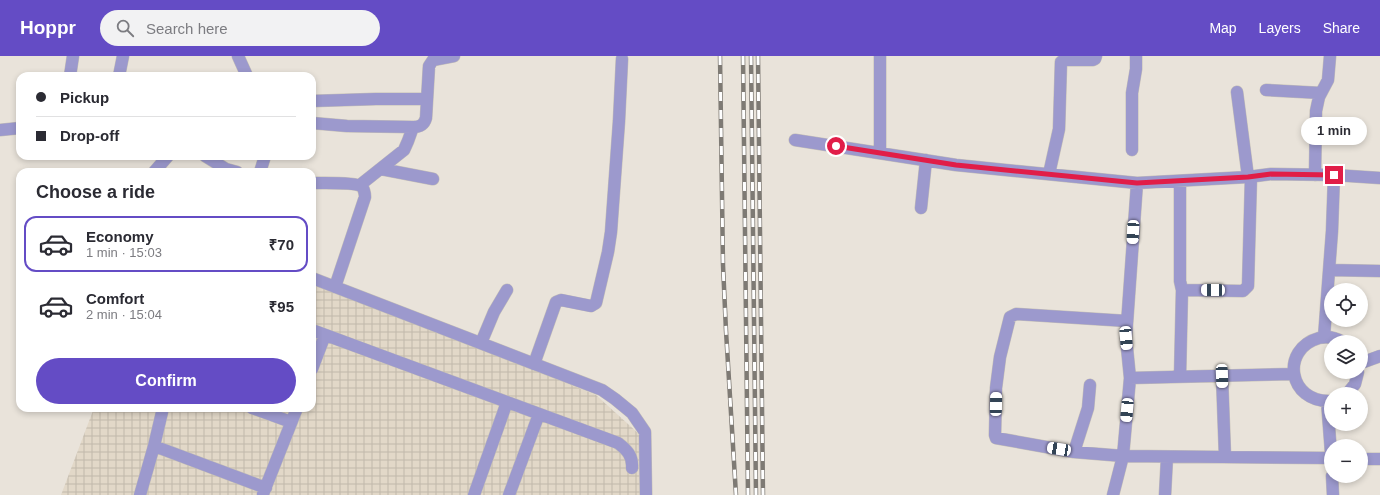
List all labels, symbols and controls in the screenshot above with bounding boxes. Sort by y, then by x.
search box [100,10,380,46]
text: Hoppr [20,17,76,38]
icon: search [114,17,136,39]
text: Search here [146,20,228,37]
text: Map [1209,20,1237,36]
text: Layers [1259,20,1301,36]
text: Share [1323,20,1360,36]
text: Pickup [60,89,109,106]
callout: 1 min [1301,117,1367,145]
text: 1 min [1317,123,1351,138]
text: Drop-off [60,127,119,144]
route start [827,137,845,155]
route end [1325,166,1343,184]
text: Choose a ride [36,182,155,202]
car [1126,220,1140,244]
icon: car [38,226,74,262]
text: Economy [86,228,154,245]
text: ₹70 [269,236,294,253]
text: 1 min · 15:03 [86,245,162,260]
map controls [1324,283,1368,483]
button: locate [1324,283,1368,327]
car [1201,284,1225,296]
icon: car [38,288,74,324]
text: Comfort [86,290,144,307]
text: ₹95 [269,298,294,315]
text: 2 min · 15:04 [86,307,162,322]
car [1119,326,1133,350]
button: layers [1324,335,1368,379]
button: Confirm [36,358,296,404]
car [1216,364,1228,388]
button: + [1324,387,1368,431]
car [990,392,1002,416]
car [1120,398,1134,422]
button: − [1324,439,1368,483]
car [1046,441,1072,457]

